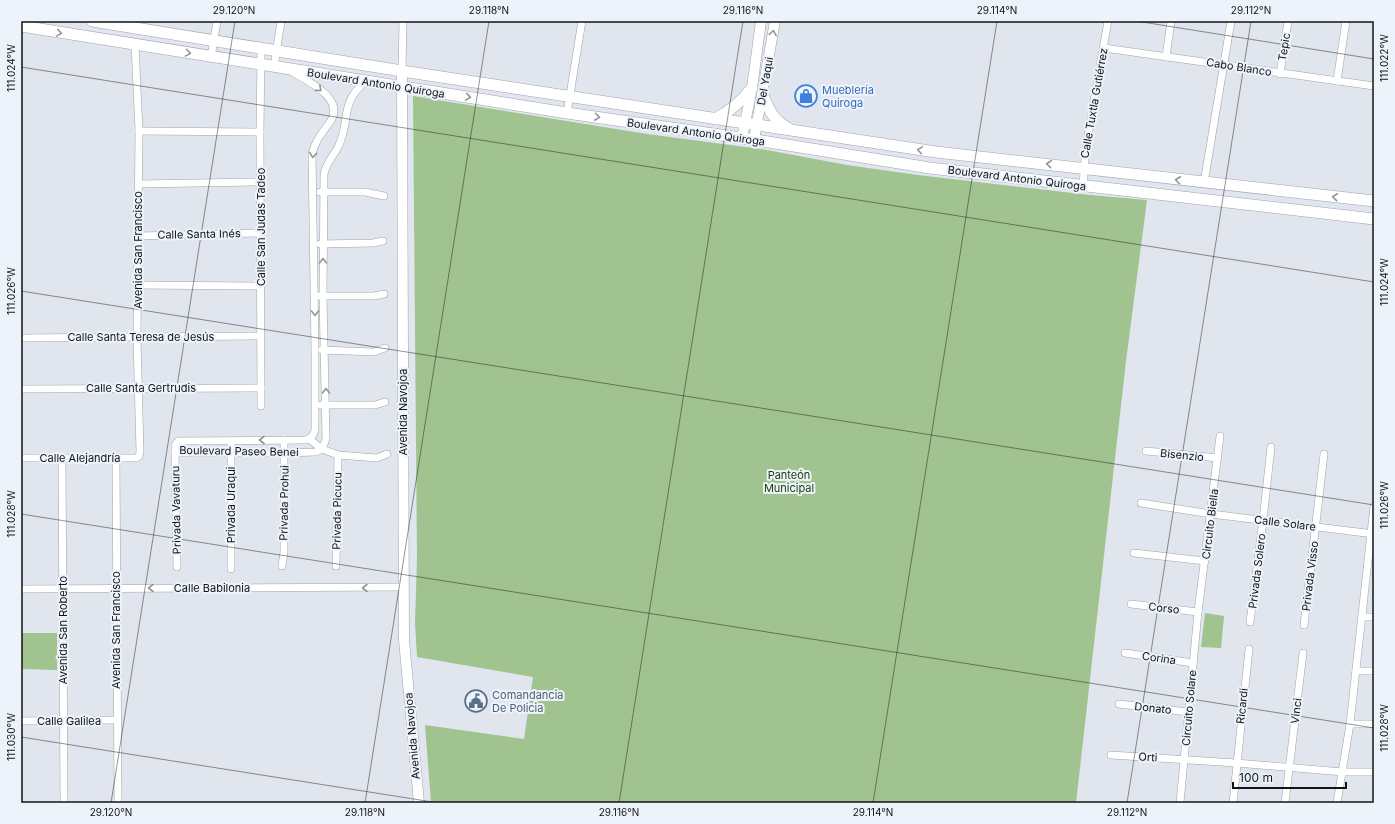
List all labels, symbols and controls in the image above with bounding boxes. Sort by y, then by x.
text: 29.120°N [213,4,255,16]
text: 29.118°N [469,4,509,16]
text: 29.116°N [723,4,763,16]
text: 29.114°N [977,4,1017,16]
text: 29.112°N [1231,4,1271,16]
one-way arrow [56,28,63,37]
one-way arrow [768,29,777,36]
street label: Tepic [1275,32,1293,62]
text: 111.022°W [1378,34,1390,82]
text: 111.024°W [5,44,17,92]
street label: Calle Tuxtla Gutiérrez [1077,47,1111,159]
one-way arrow [185,48,191,57]
street label: Cabo Blanco [1205,55,1273,79]
street label: Del Yaqui [754,56,776,106]
street label: Boulevard Antonio Quiroga [306,65,446,101]
shop icon: Mueblería Quiroga [793,83,819,109]
place label: Mueblería Quiroga [822,83,874,110]
one-way arrow [314,84,322,91]
one-way arrow [465,92,471,101]
one-way arrow [594,112,600,121]
street label: Boulevard Antonio Quiroga [626,115,766,149]
one-way arrow [917,146,923,154]
one-way arrow [308,152,317,158]
one-way arrow [1046,160,1052,169]
street label: Boulevard Antonio Quiroga [947,163,1087,193]
street label: Calle San Judas Tadeo [254,167,268,286]
one-way arrow [1175,176,1181,185]
street label: Avenida San Francisco [131,191,145,309]
one-way arrow [1332,193,1338,202]
street label: Calle Santa Inés [157,226,241,242]
one-way arrow [319,258,327,264]
text: 111.024°W [1378,258,1390,306]
text: 111.026°W [5,267,17,315]
one-way arrow [311,310,319,316]
street label: Calle Santa Teresa de Jesús [68,330,215,344]
street label: Avenida Navojoa [396,369,410,455]
street label: Calle Santa Gertrudis [86,381,196,395]
one-way arrow [322,388,330,394]
one-way arrow [259,436,265,445]
street label: Boulevard Paseo Benei [179,443,299,459]
street label: Bisenzio [1159,446,1205,464]
street label: Calle Alejandría [40,451,120,465]
street label: Privada Prohui [276,465,292,541]
street label: Privada Vavaturu [168,466,184,554]
street label: Privada Uraqui [224,467,238,543]
park label: Panteón Municipal [764,468,814,495]
street label: Privada Picucu [329,472,345,550]
text: 111.026°W [1378,481,1390,529]
street label: Circuito Biella [1199,488,1221,560]
text: 111.028°W [5,490,17,538]
street label: Calle Solare [1253,512,1317,534]
street label: Privada Solero [1245,532,1269,609]
street label: Privada Visso [1299,540,1321,612]
street label: Avenida San Francisco [109,571,123,689]
street label: Avenida San Roberto [56,575,70,684]
street label: Calle Babilonia [174,581,250,595]
one-way arrow [148,584,154,592]
one-way arrow [362,584,368,592]
street label: Corso [1148,599,1181,617]
street label: Corina [1141,649,1177,667]
street label: Circuito Solare [1179,669,1199,747]
public building icon: Comandancia De Policia [463,688,489,714]
place label: Comandancia De Policia [492,688,563,715]
street label: Ricardi [1233,688,1251,724]
street label: Avenida Navojoa [401,692,423,780]
street label: Vinci [1287,697,1305,725]
street label: Donato [1134,699,1173,717]
text: 111.028°W [1378,704,1390,752]
text: 111.030°W [5,713,17,761]
street label: Calle Galilea [37,714,101,728]
street label: Orti [1138,750,1158,764]
scale bar [1233,764,1346,790]
text: 100 m [1239,770,1273,785]
text: 29.120°N [90,806,132,818]
text: 29.118°N [345,806,385,818]
text: 29.116°N [599,806,639,818]
text: 29.114°N [853,806,893,818]
text: 29.112°N [1107,806,1147,818]

